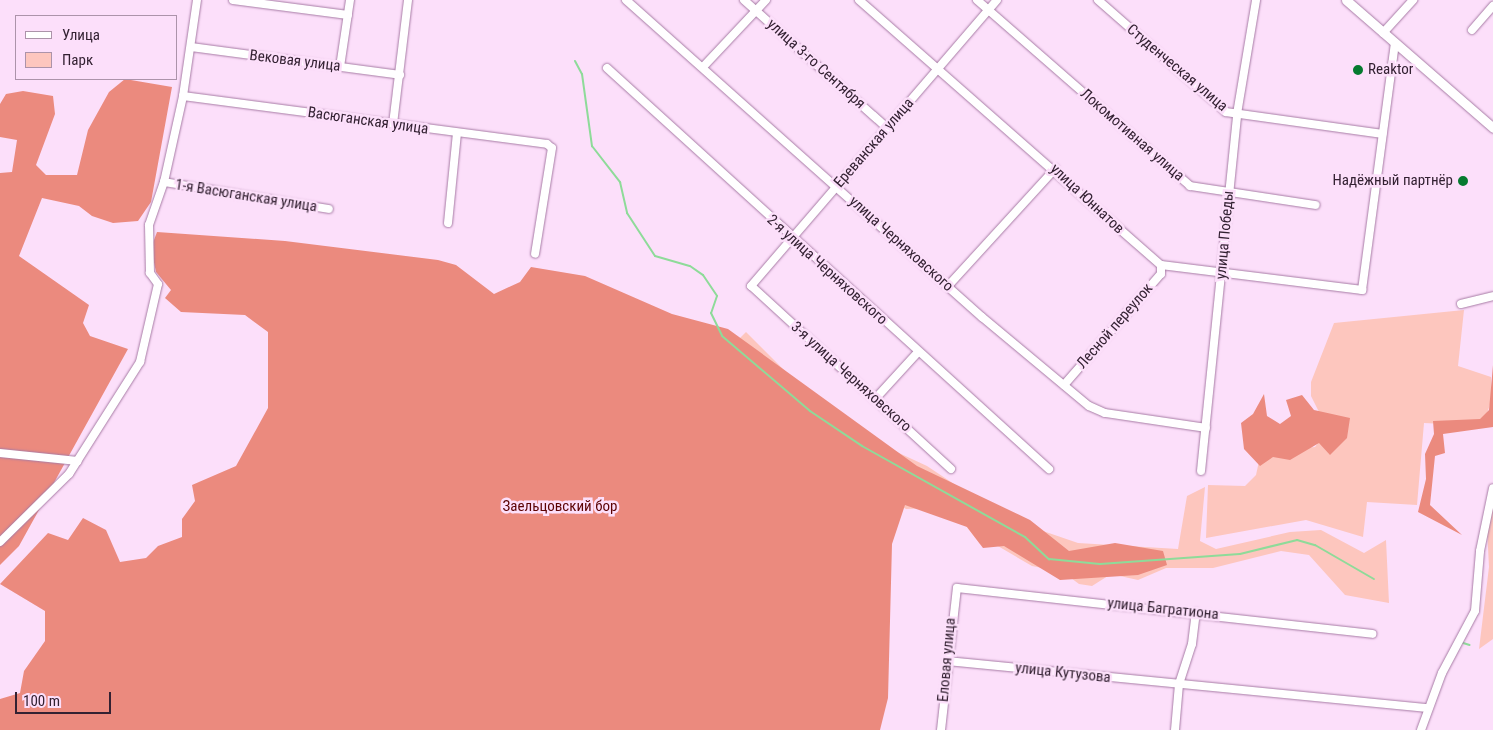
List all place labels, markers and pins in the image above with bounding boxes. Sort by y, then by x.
place label: Reaktor [1368,61,1413,79]
marker: Reaktor [1352,64,1364,76]
place label: Надёжный партнёр [1333,172,1453,190]
marker: Надёжный партнёр [1457,175,1469,187]

